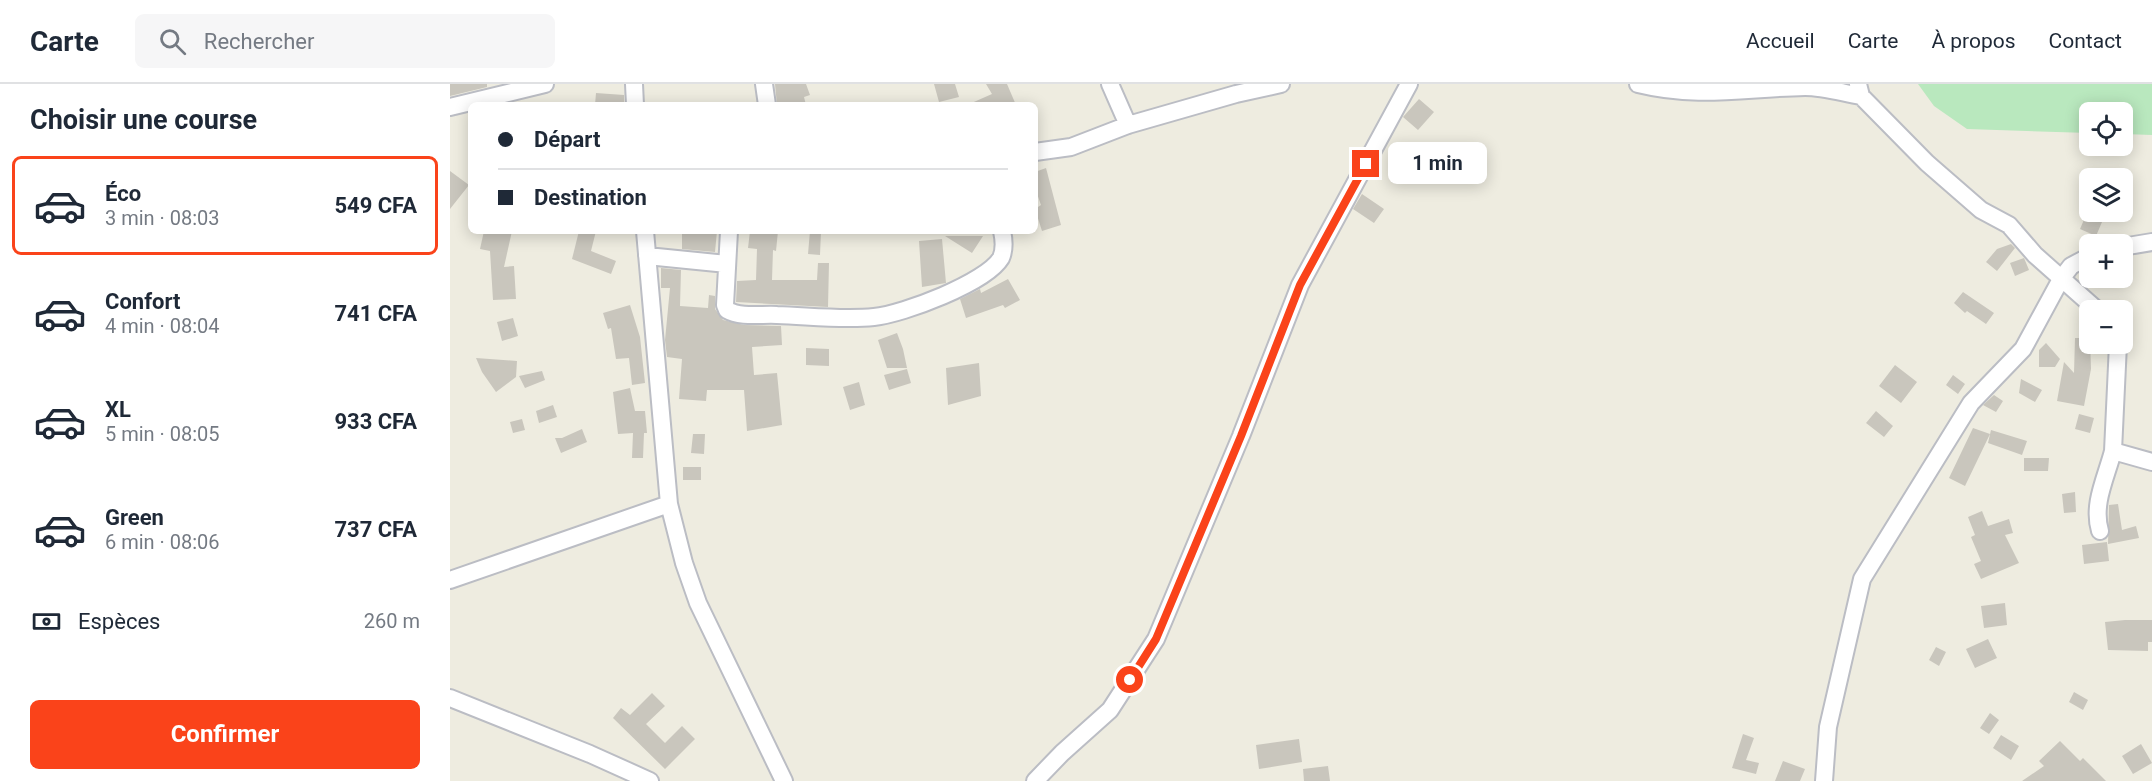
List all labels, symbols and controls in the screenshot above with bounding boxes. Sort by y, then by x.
search box [135,14,555,68]
text: Carte [30,25,99,58]
icon: search [156,25,189,58]
text: Rechercher [204,29,314,54]
text: Accueil [1746,29,1815,53]
text: Carte [1848,29,1898,53]
text: À propos [1931,29,2016,53]
text: Contact [2049,29,2122,53]
map controls [2079,102,2133,354]
button: locate [2079,102,2133,156]
text: Choisir une course [30,104,257,136]
text: Départ [534,127,600,152]
callout: 1 min [1387,143,1486,185]
route end [1352,150,1379,177]
text: 1 min [1412,151,1463,175]
button: layers [2079,168,2133,222]
icon: car [33,179,87,233]
text: Éco [105,181,141,206]
text: Destination [534,185,647,210]
text: 549 CFA [334,193,417,218]
text: 3 min · 08:03 [105,206,220,230]
button: + [2079,234,2133,288]
icon: car [33,287,87,341]
text: Confort [105,289,180,314]
button: − [2079,300,2133,354]
text: 741 CFA [334,301,417,326]
text: 4 min · 08:04 [105,314,220,338]
icon: car [33,395,87,449]
text: XL [105,397,131,422]
text: 933 CFA [334,409,417,434]
text: 5 min · 08:05 [105,422,220,446]
icon: car [33,503,87,557]
text: Green [105,505,164,530]
text: 737 CFA [334,517,417,542]
text: 6 min · 08:06 [105,530,220,554]
icon: cash [30,605,63,638]
text: Espèces [78,609,160,634]
text: 260 m [364,609,420,633]
route start [1116,666,1143,693]
button: Confirmer [30,700,420,769]

